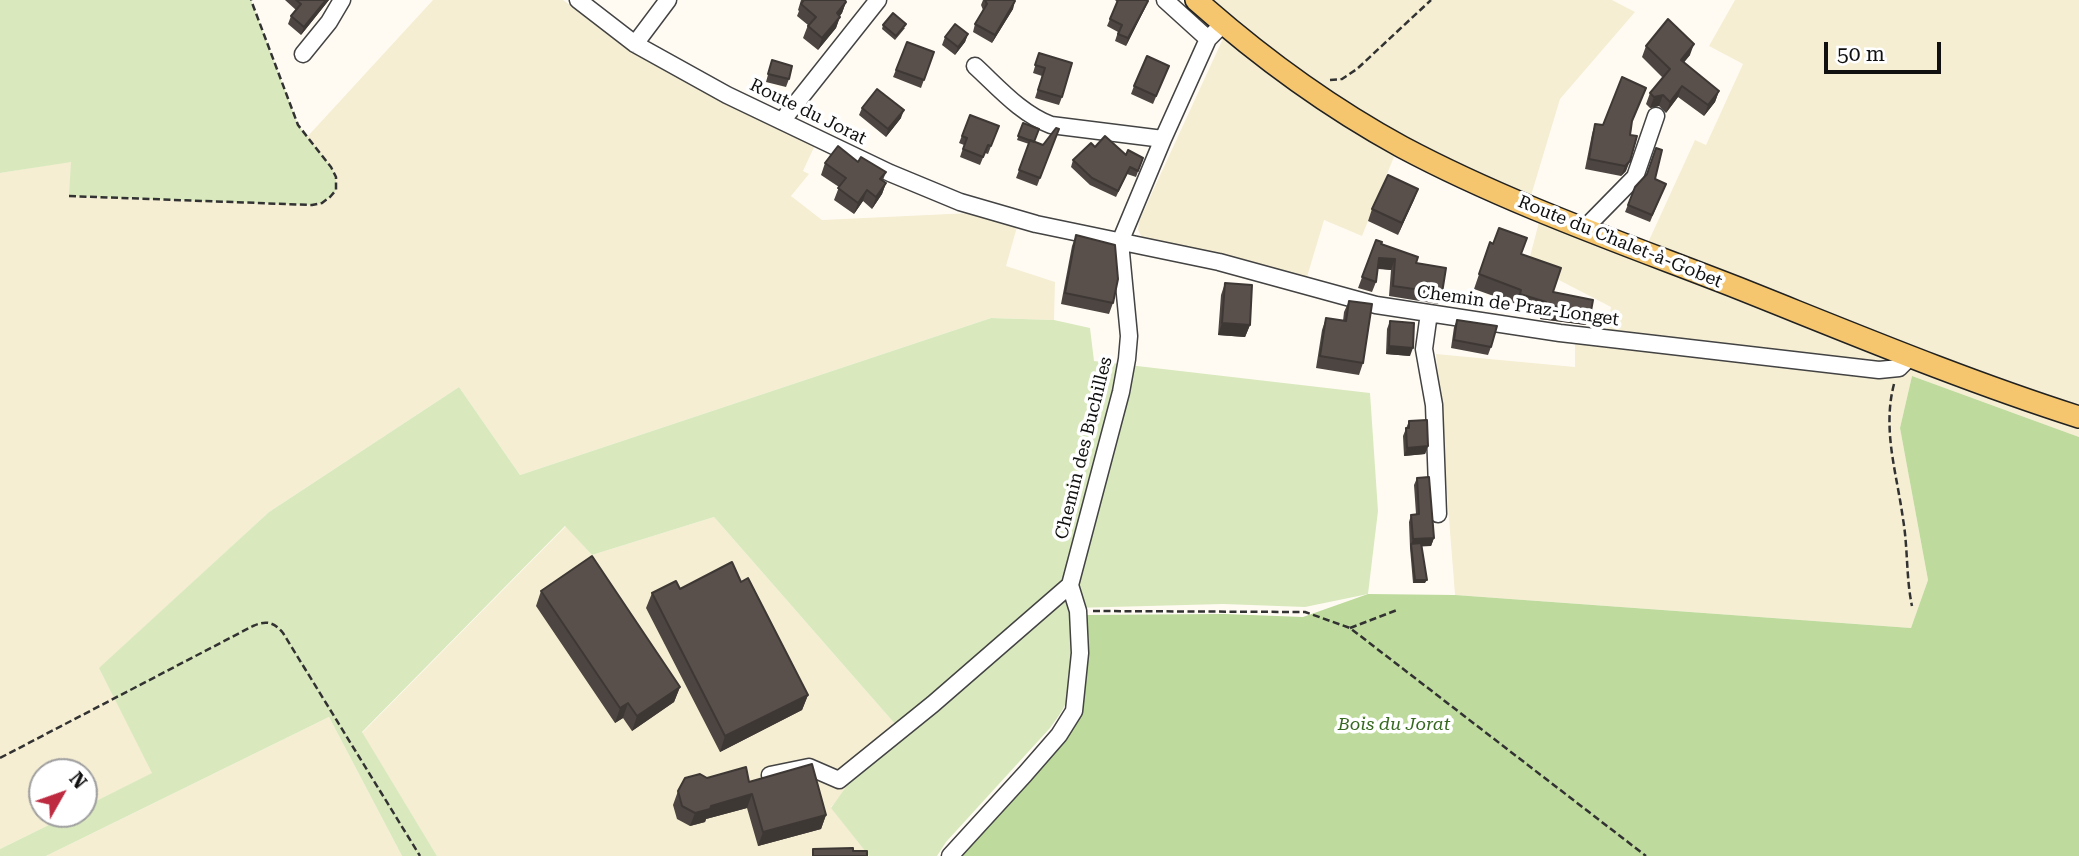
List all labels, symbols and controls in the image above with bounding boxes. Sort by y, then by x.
scale bar [1827,28,1944,72]
text: 50 m [1837,42,1885,66]
street label: Route du Jorat [746,74,870,150]
street label: Route du Chalet-à-Gobet [1515,191,1725,293]
street label: Chemin de Praz-Longet [1416,281,1620,331]
street label: Chemin des Buchilles [1051,354,1117,542]
park label: Bois du Jorat [1338,714,1450,736]
north arrow [28,758,98,828]
text: N [64,767,91,793]

